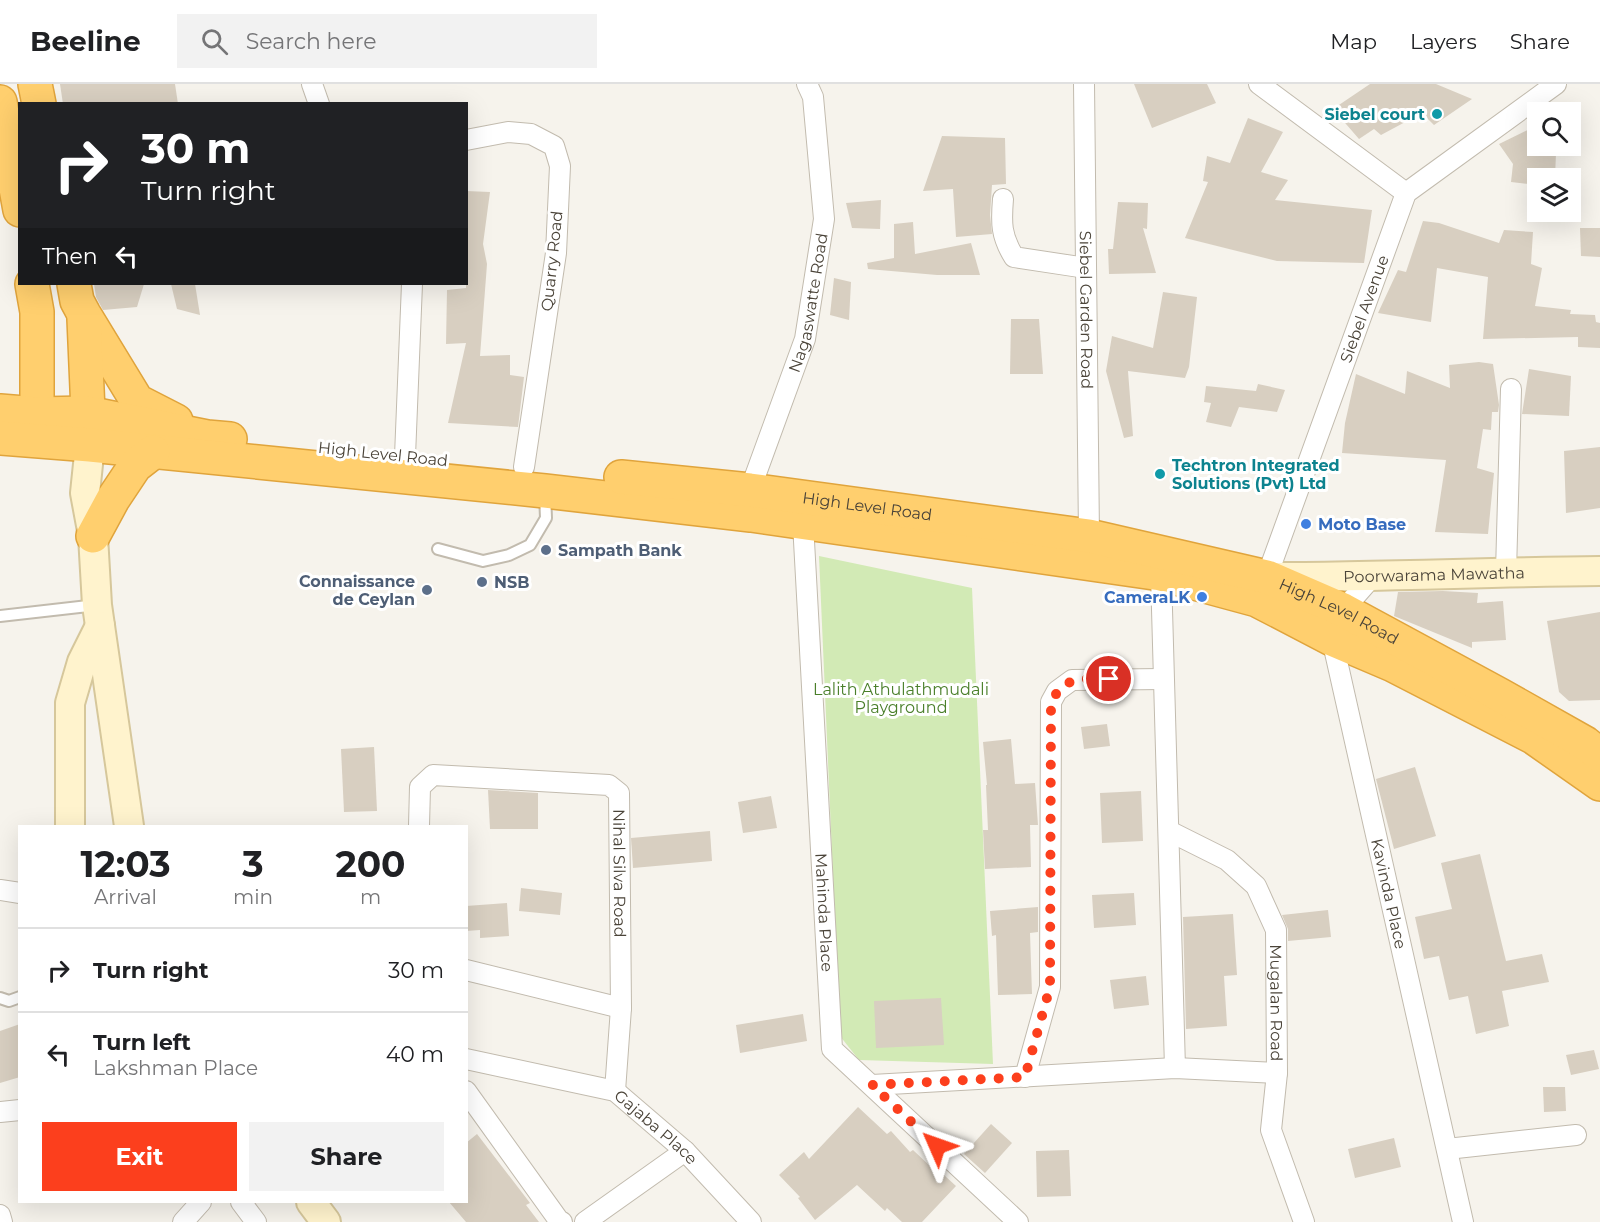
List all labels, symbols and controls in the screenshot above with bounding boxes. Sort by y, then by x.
search box [177,14,597,68]
text: Beeline [30,24,141,58]
icon: search [198,25,231,58]
text: Search here [246,28,377,55]
text: Map [1330,29,1377,54]
text: Layers [1410,29,1477,54]
text: Share [1510,29,1570,54]
map controls [1527,102,1581,222]
button: search [1527,102,1581,156]
place label: Siebel court [1324,105,1425,124]
marker: Siebel court [1430,107,1444,121]
text: 30 m [141,122,250,174]
icon: right [42,126,120,204]
button: layers [1527,168,1581,222]
text: Turn right [141,174,276,207]
street label: Quarry Road [537,210,567,312]
street label: Siebel Garden Road [1076,231,1097,389]
street label: Nagaswatte Road [784,232,831,375]
icon: left [110,240,143,273]
text: Then [42,243,98,270]
street label: Siebel Avenue [1336,252,1392,365]
street label: High Level Road [317,438,449,470]
place label: Techtron Integrated Solutions (Pvt) Ltd [1172,456,1340,493]
marker: Techtron Integrated Solutions (Pvt) Ltd [1153,467,1167,481]
street label: High Level Road [801,488,933,524]
place label: Moto Base [1318,515,1406,534]
marker: Moto Base [1299,517,1313,531]
place label: Sampath Bank [558,541,682,560]
marker: Sampath Bank [539,543,553,557]
street label: Poorwarama Mawatha [1343,563,1525,586]
place label: Connaissance de Ceylan [299,572,415,609]
place label: NSB [494,573,529,592]
street label: High Level Road [1276,574,1402,648]
marker: NSB [475,575,489,589]
marker: Connaissance de Ceylan [420,583,434,597]
place label: CameraLK [1104,588,1191,607]
marker: CameraLK [1195,590,1209,604]
pin [1083,653,1134,704]
icon: arrive [1092,662,1125,695]
park label: Lalith Athulathmudali Playground [813,680,989,717]
street label: Nihal Silva Road [610,809,630,938]
street label: Kavinda Place [1368,837,1411,951]
text: 12:03 [80,842,171,886]
text: 3 [242,842,264,886]
text: 200 [335,842,406,886]
street label: Mahinda Place [812,852,837,972]
text: Arrival [94,885,157,909]
text: min [233,885,273,909]
text: m [360,885,381,909]
street label: Mugalan Road [1267,944,1286,1062]
icon: right [42,954,75,987]
text: Turn right [93,957,208,984]
text: 30 m [388,957,444,984]
text: Turn left [93,1029,191,1056]
icon: left [42,1038,75,1071]
text: 40 m [386,1041,444,1068]
text: Lakshman Place [93,1056,258,1080]
street label: Gajaba Place [611,1086,702,1168]
position arrow [905,1114,969,1178]
button: Exit [42,1122,237,1191]
button: Share [249,1122,444,1191]

